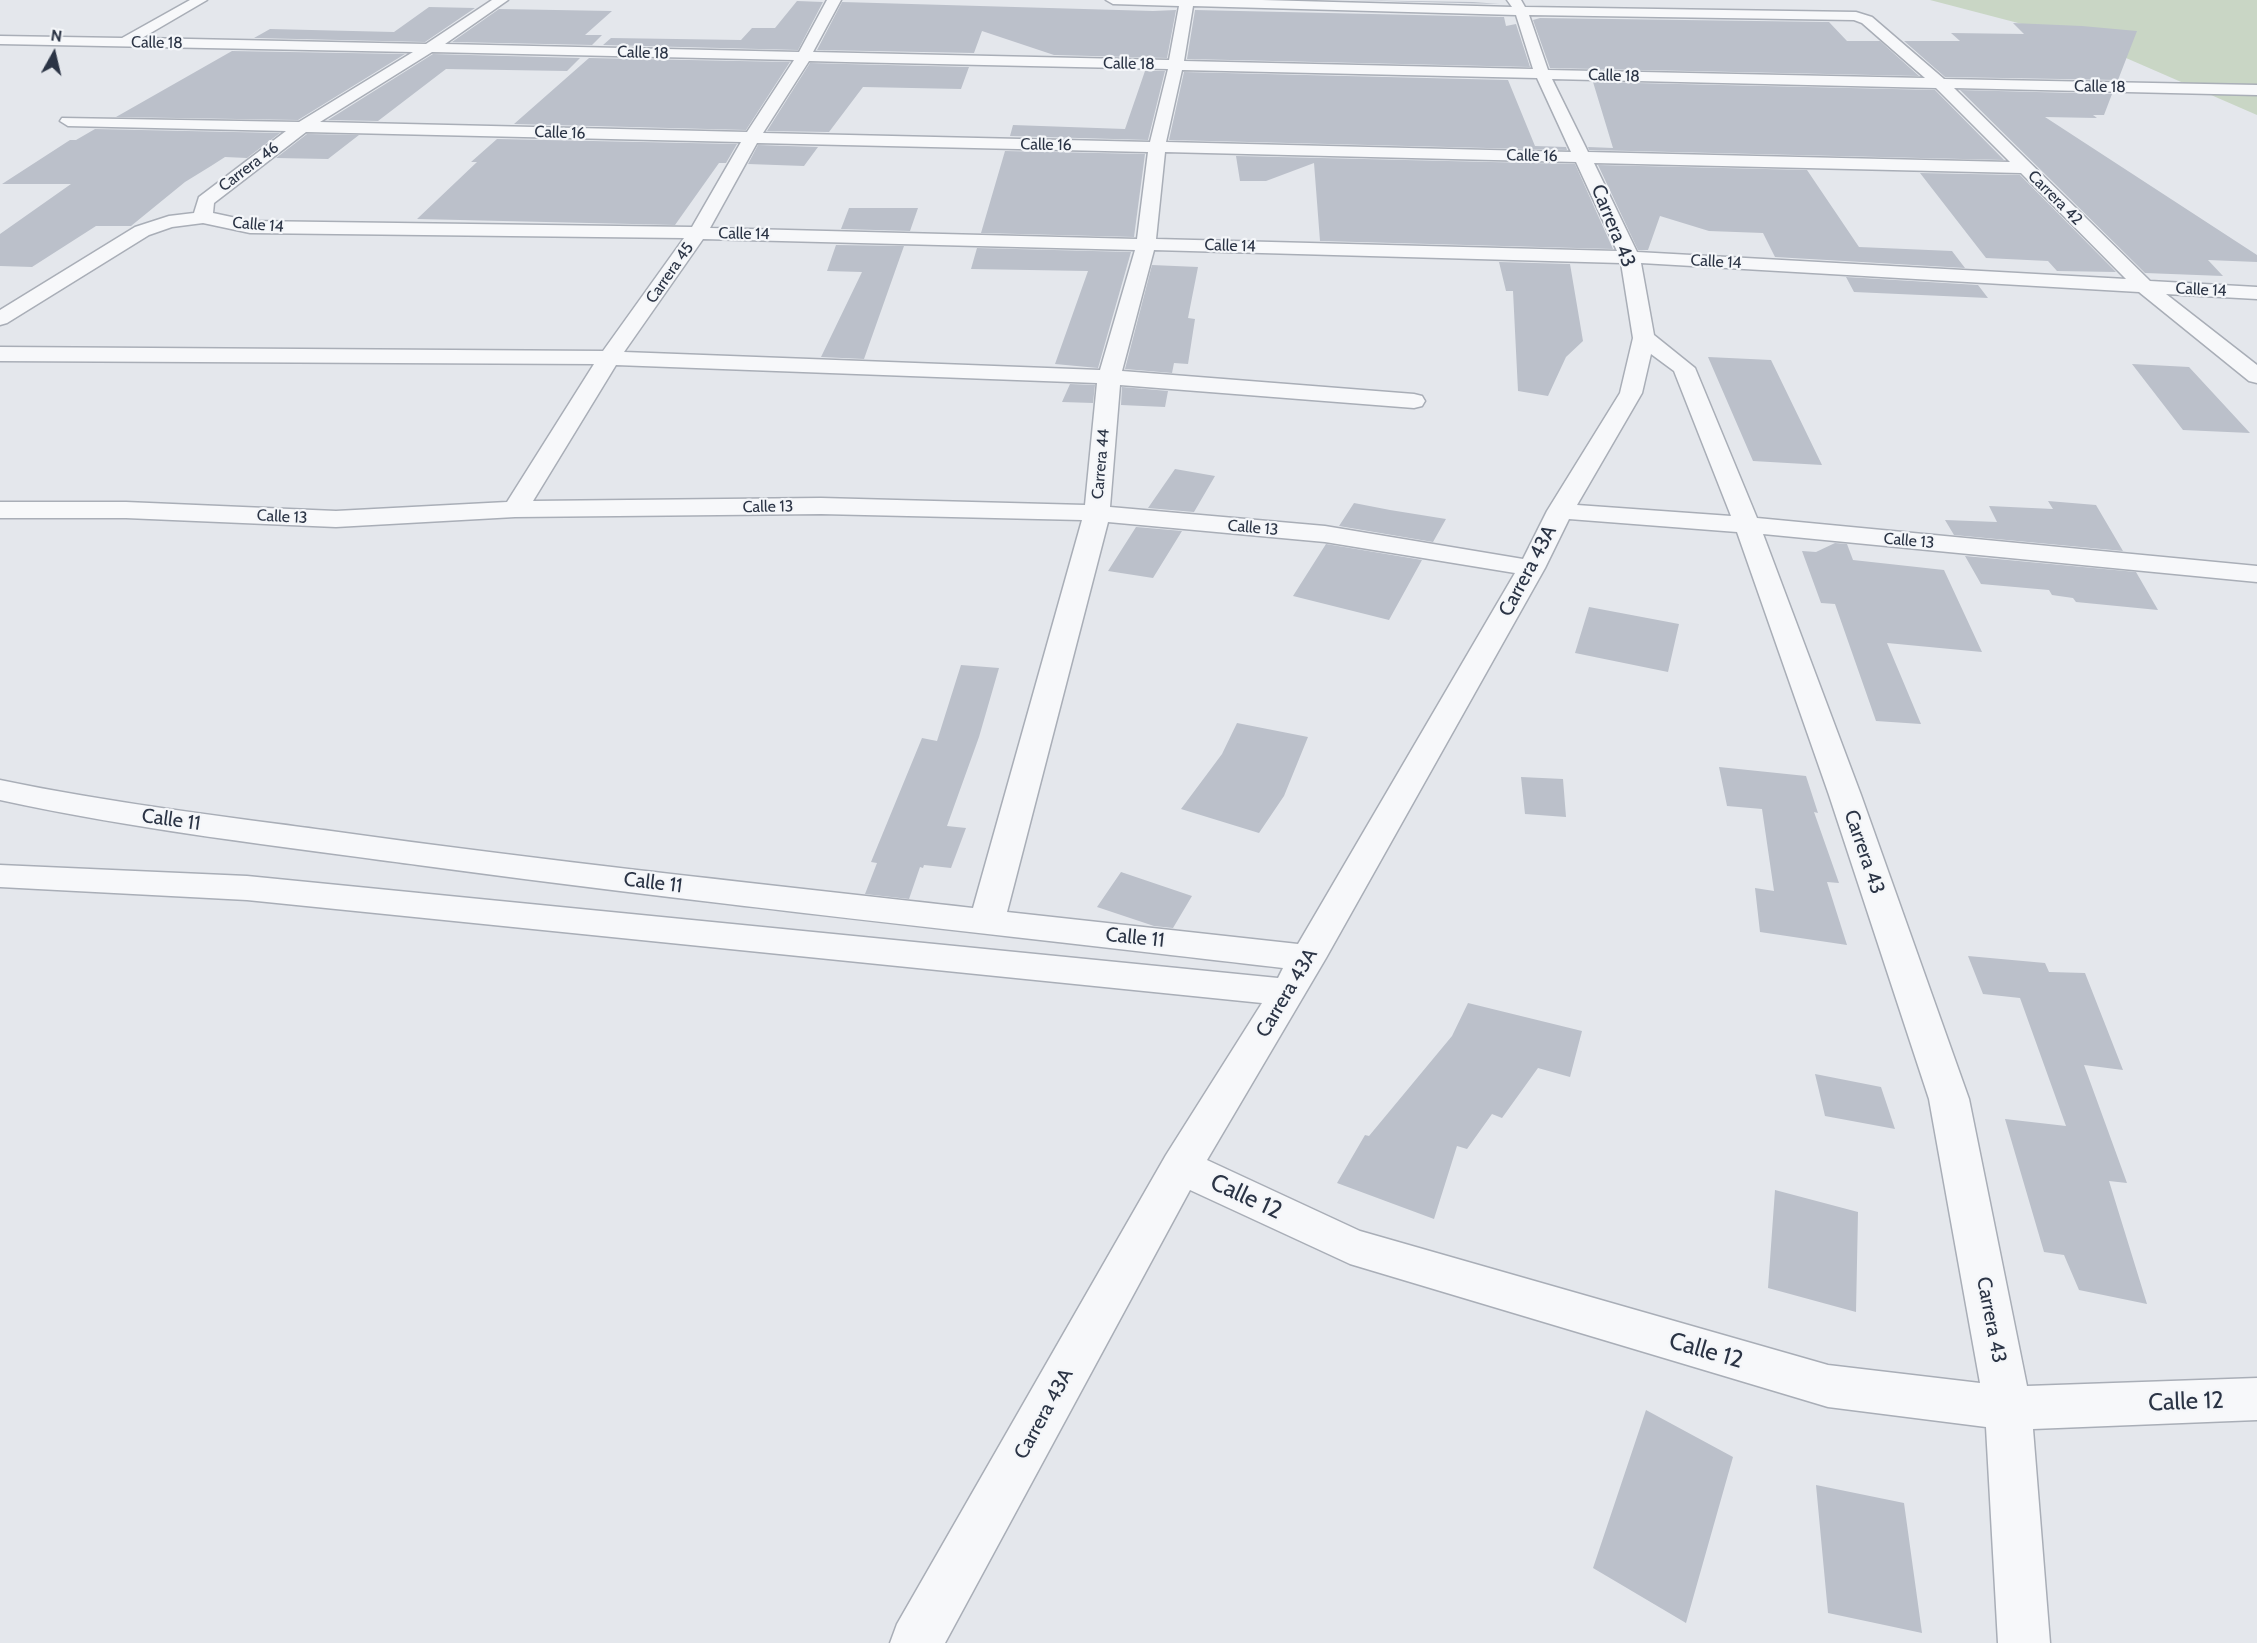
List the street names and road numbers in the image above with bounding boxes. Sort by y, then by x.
street label: Calle 18 [131,33,183,53]
street label: Calle 18 [617,43,669,63]
street label: Calle 18 [1103,54,1155,74]
street label: Calle 18 [1588,66,1640,86]
street label: Calle 18 [2074,77,2126,97]
street label: Calle 16 [534,123,586,143]
street label: Calle 16 [1020,135,1072,155]
street label: Carrera 46 [215,138,283,196]
street label: Calle 16 [1506,146,1558,166]
street label: Carrera 42 [2024,167,2086,229]
street label: Carrera 43 [1586,181,1640,271]
street label: Calle 14 [232,213,284,237]
street label: Calle 14 [718,224,770,244]
street label: Calle 14 [1204,236,1256,256]
street label: Carrera 45 [642,239,698,307]
street label: Calle 14 [1690,251,1742,273]
street label: Calle 14 [2175,279,2227,301]
street label: Carrera 44 [1088,428,1114,500]
street label: Calle 13 [743,497,793,517]
street label: Calle 13 [256,506,308,528]
street label: Calle 13 [1227,516,1279,540]
street label: Carrera 43A [1494,521,1562,621]
street label: Calle 13 [1883,529,1935,553]
street label: Calle 11 [140,804,202,836]
street label: Carrera 43 [1838,807,1890,897]
street label: Calle 11 [622,867,684,899]
street label: Calle 11 [1104,923,1166,953]
street label: Carrera 43A [1251,944,1323,1042]
street label: Calle 12 [1206,1168,1286,1226]
street label: Carrera 43 [1971,1275,2011,1365]
street label: Calle 12 [1666,1327,1746,1375]
street label: Carrera 43A [1009,1365,1079,1463]
street label: Calle 12 [2148,1386,2224,1418]

